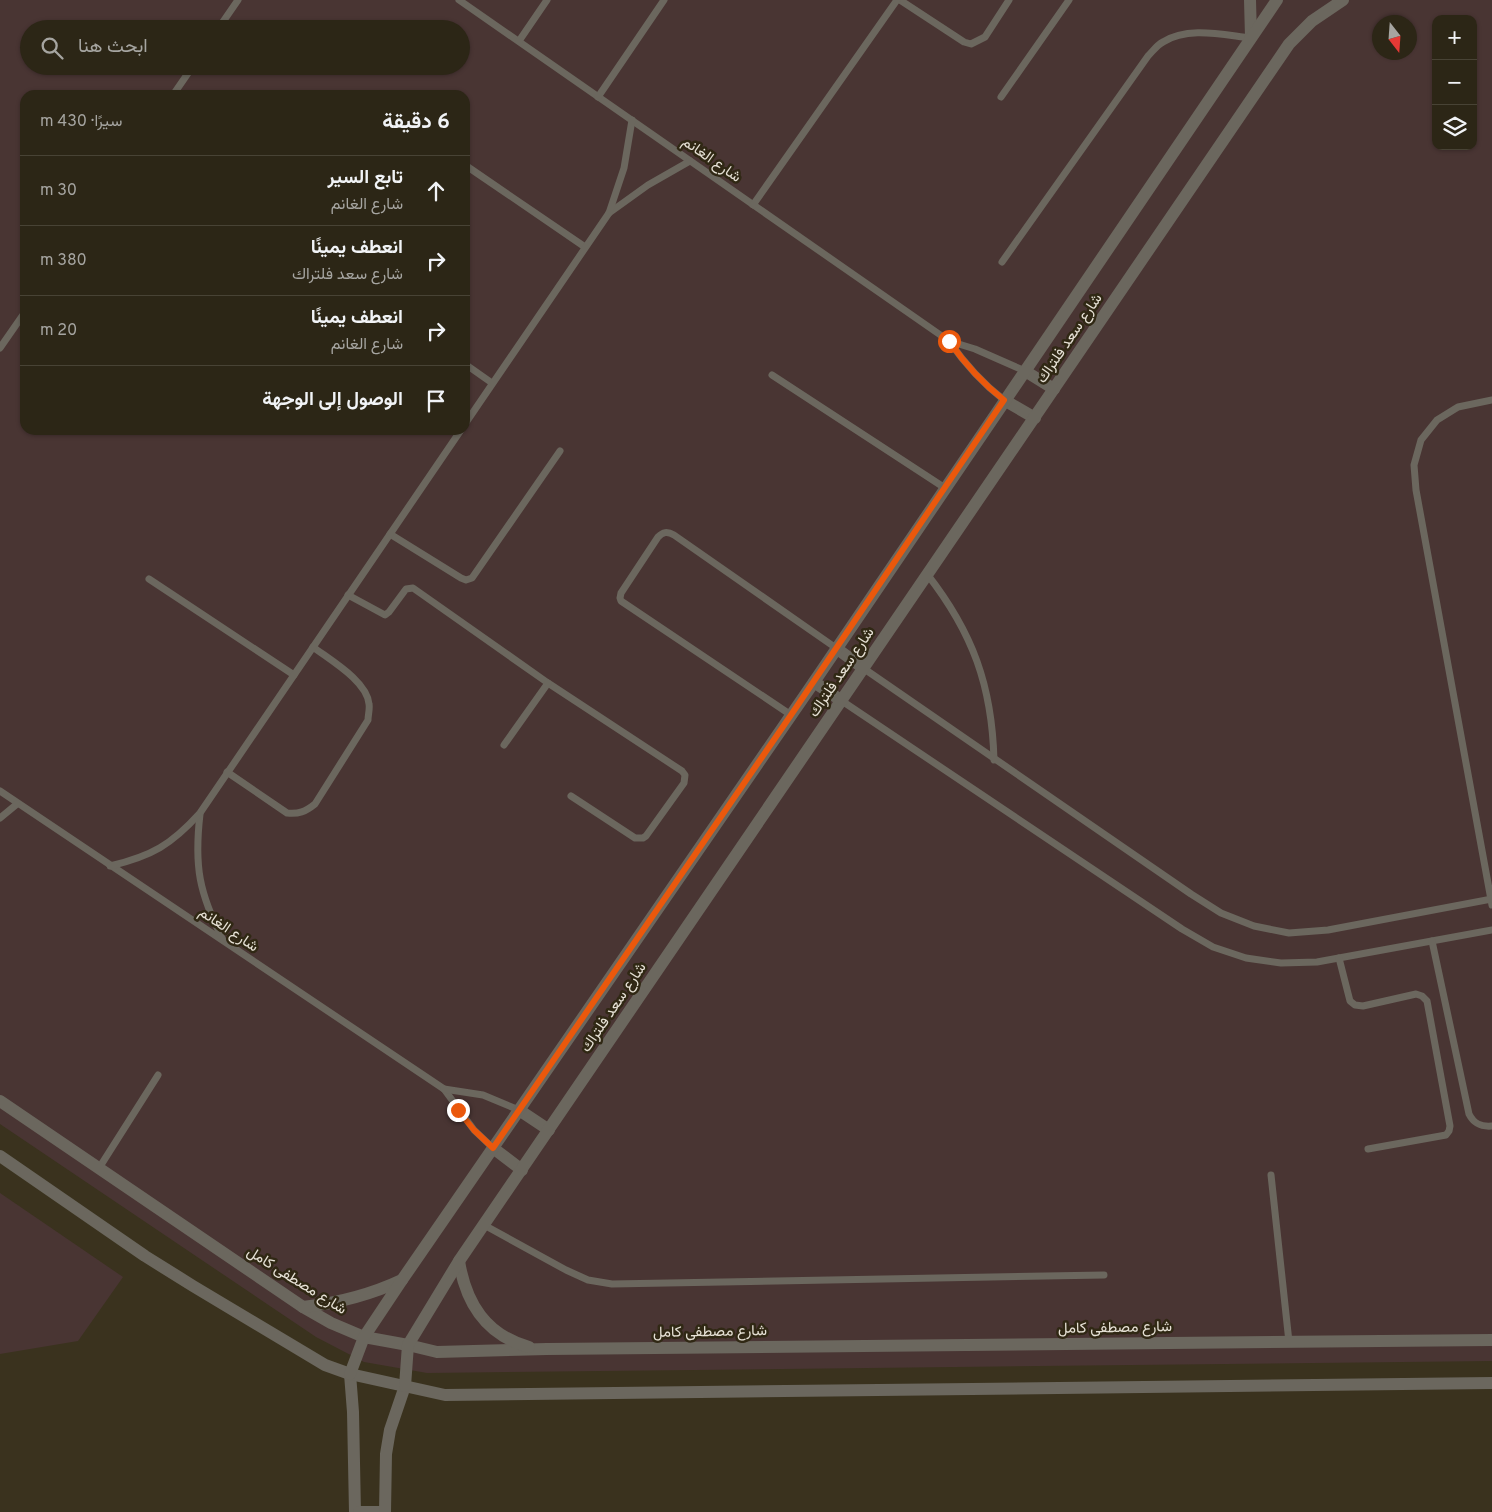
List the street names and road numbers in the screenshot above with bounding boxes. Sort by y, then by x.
street label: شارع الغانم [678,133,744,188]
street label: شارع سعد فلتراك [1033,290,1107,387]
street label: شارع سعد فلتراك [805,624,879,721]
street label: شارع الغانم [195,903,262,957]
street label: شارع سعد فلتراك [577,959,651,1056]
street label: شارع مصطفى كامل [243,1243,350,1320]
street label: شارع مصطفى كامل [1058,1318,1172,1339]
street label: شارع مصطفى كامل [653,1322,767,1343]

